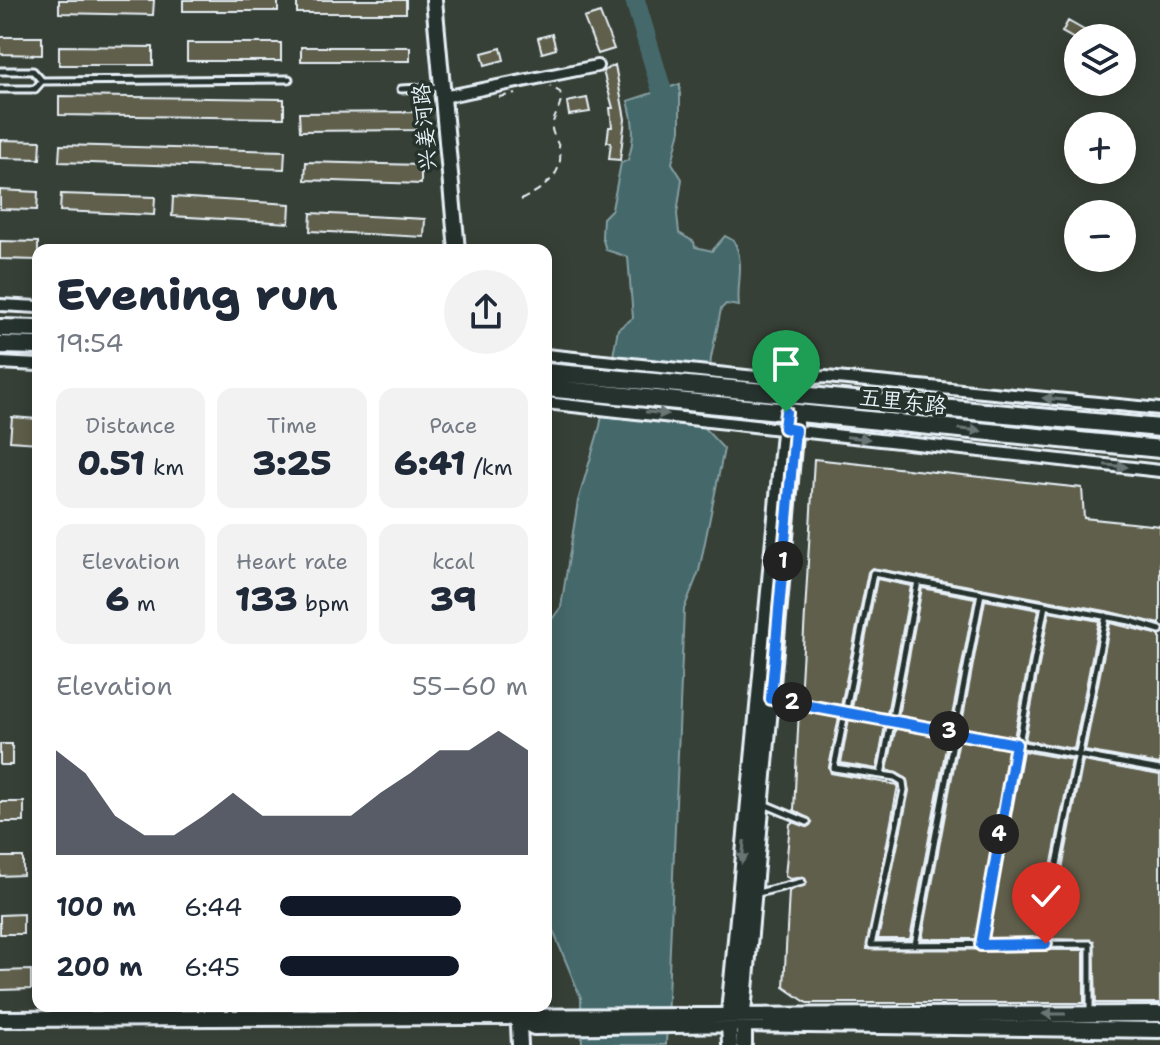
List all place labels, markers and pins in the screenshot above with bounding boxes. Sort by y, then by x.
pin [752,330,820,412]
pin: 1 [763,541,803,581]
pin: 2 [772,682,812,722]
pin: 3 [929,711,969,751]
pin: 4 [979,814,1019,854]
pin [1012,862,1080,944]

